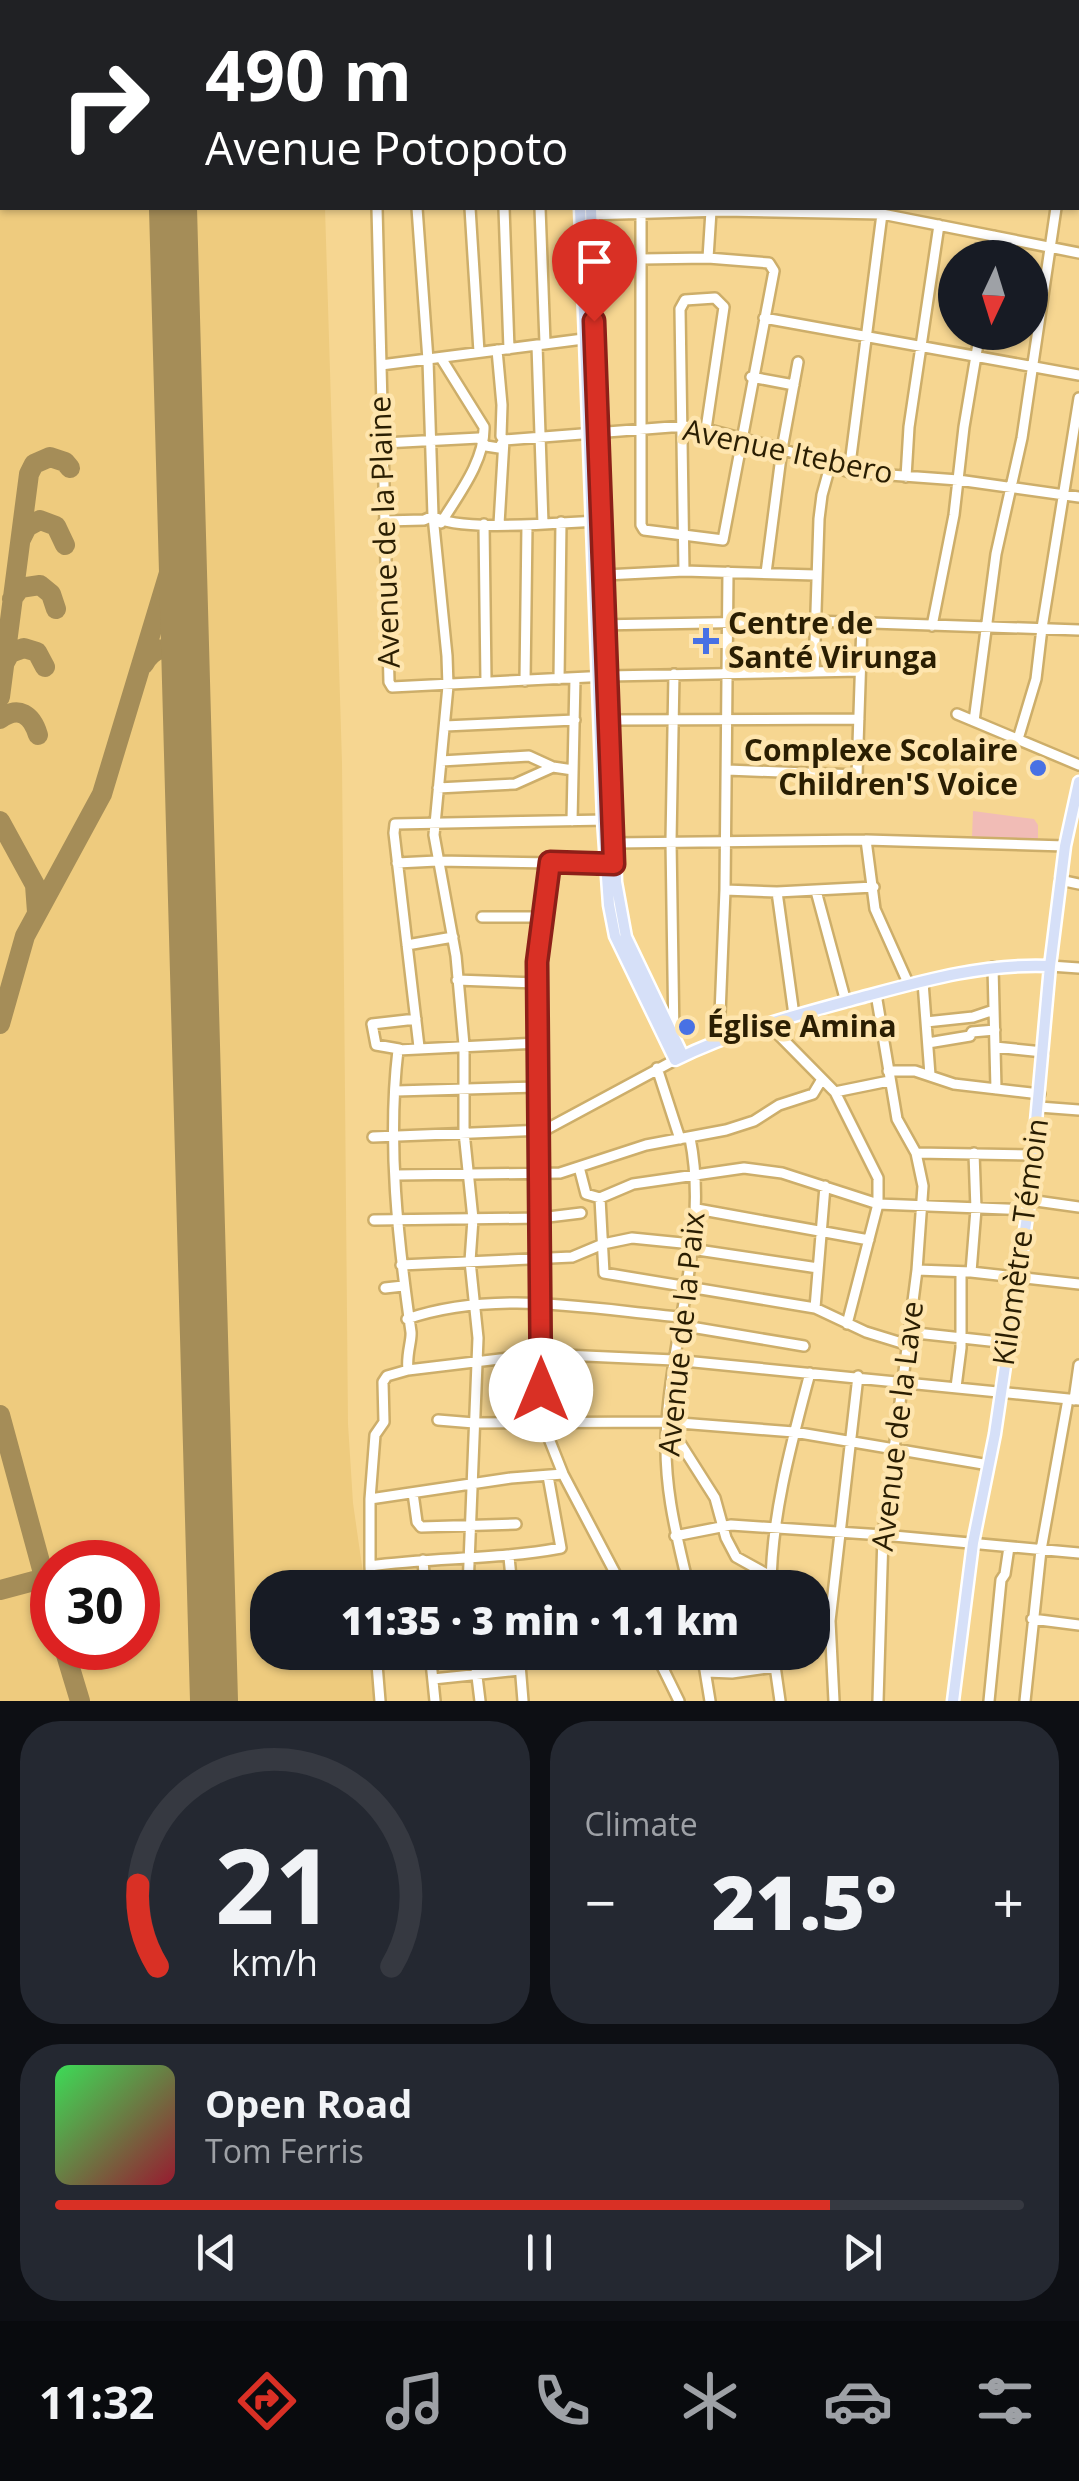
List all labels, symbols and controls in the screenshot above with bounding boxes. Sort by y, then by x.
text: 490 m [205,26,412,122]
icon: right [40,40,170,170]
text: Avenue Potopoto [205,117,568,178]
pin [552,219,637,322]
icon: arrive [567,234,622,289]
north arrow [938,240,1048,350]
map controls [938,240,1048,350]
street label: Avenue de la Plaine [358,395,409,669]
street label: Avenue Itebero [680,408,897,493]
place label: Centre de Santé Virunga [728,602,938,677]
marker: Centre de Santé Virunga [693,628,719,654]
place label: Complexe Scolaire Children'S Voice [744,729,1018,804]
marker: Complexe Scolaire Children'S Voice [1027,757,1049,779]
place label: Église Amina [707,1005,897,1046]
marker: Église Amina [676,1016,698,1038]
street label: Kilomètre Témoin [982,1116,1057,1368]
street label: Avenue de la Paix [647,1209,714,1458]
street label: Avenue de la Lave [861,1299,932,1553]
position arrow [489,1338,593,1442]
speed limit sign: 30 [30,1540,160,1670]
text: 11:35 · 3 min · 1.1 km [341,1594,739,1646]
text: Climate [585,1802,698,1845]
text: 21 [215,1813,334,1954]
text: 21.5° [712,1850,897,1952]
text: − [585,1864,616,1939]
text: + [993,1864,1024,1939]
text: km/h [231,1938,318,1986]
text: Open Road [205,2077,412,2129]
text: Tom Ferris [205,2129,364,2172]
icon: previous [189,2225,244,2280]
icon: pause [512,2225,567,2280]
icon: next [835,2225,890,2280]
icon: directions [232,2366,302,2436]
icon: music [380,2366,450,2436]
icon: phone [527,2366,597,2436]
icon: climate [675,2366,745,2436]
icon: car [823,2366,893,2436]
icon: filters [970,2366,1040,2436]
text: 11:32 [39,2371,155,2432]

